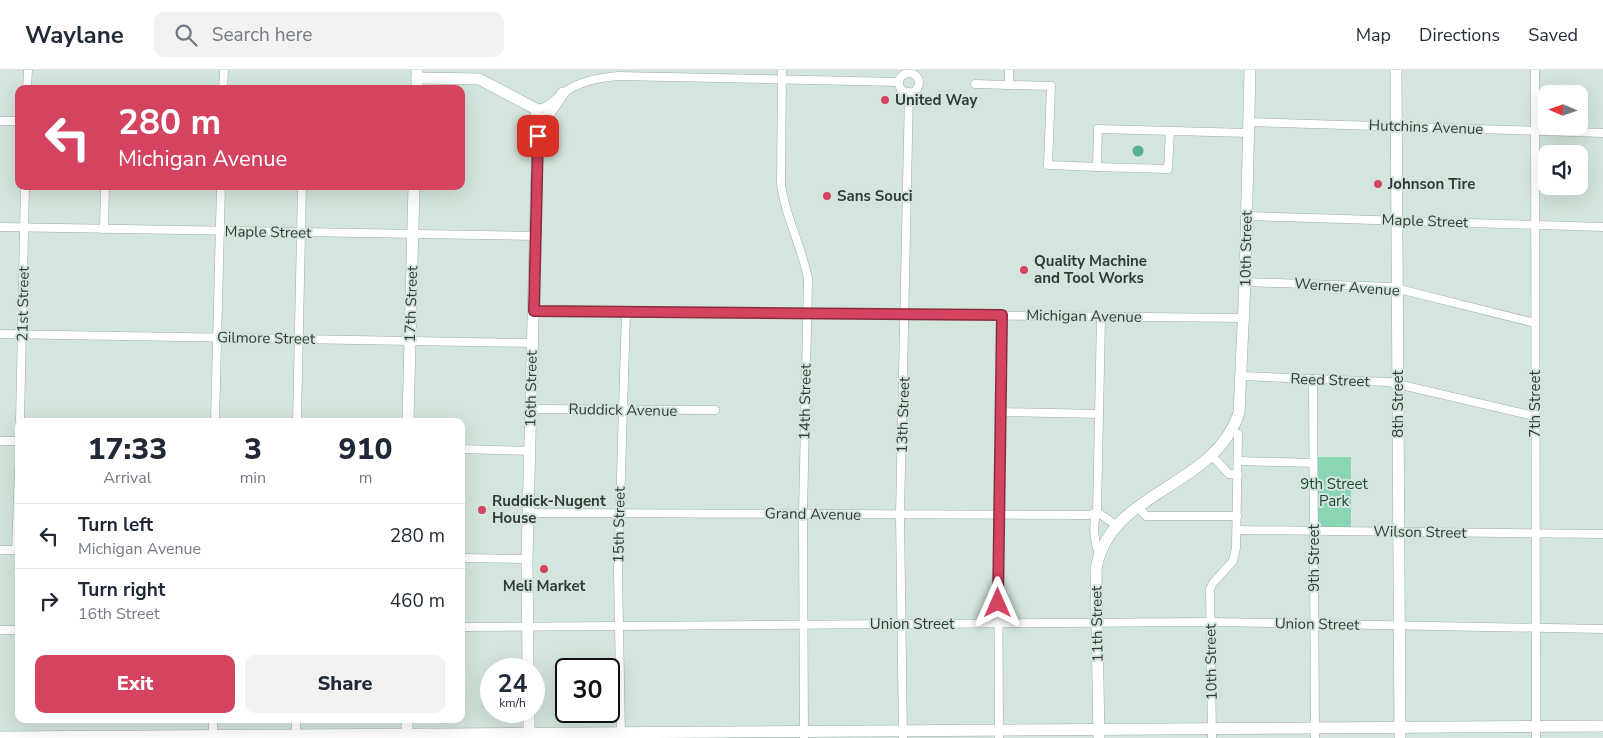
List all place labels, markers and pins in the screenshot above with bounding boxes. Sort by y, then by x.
place label: United Way [895,90,977,110]
marker: United Way [879,94,891,106]
pin [517,115,559,157]
place label: Johnson Tire [1387,174,1475,194]
marker: Johnson Tire [1372,178,1384,190]
place label: Sans Souci [837,186,913,206]
marker: Sans Souci [821,190,833,202]
place label: Quality Machine and Tool Works [1034,251,1147,288]
marker: Quality Machine and Tool Works [1018,264,1030,276]
place label: Ruddick-Nugent House [492,491,606,528]
marker: Ruddick-Nugent House [476,504,488,516]
marker: Meli Market [538,563,550,575]
place label: Meli Market [503,576,586,596]

